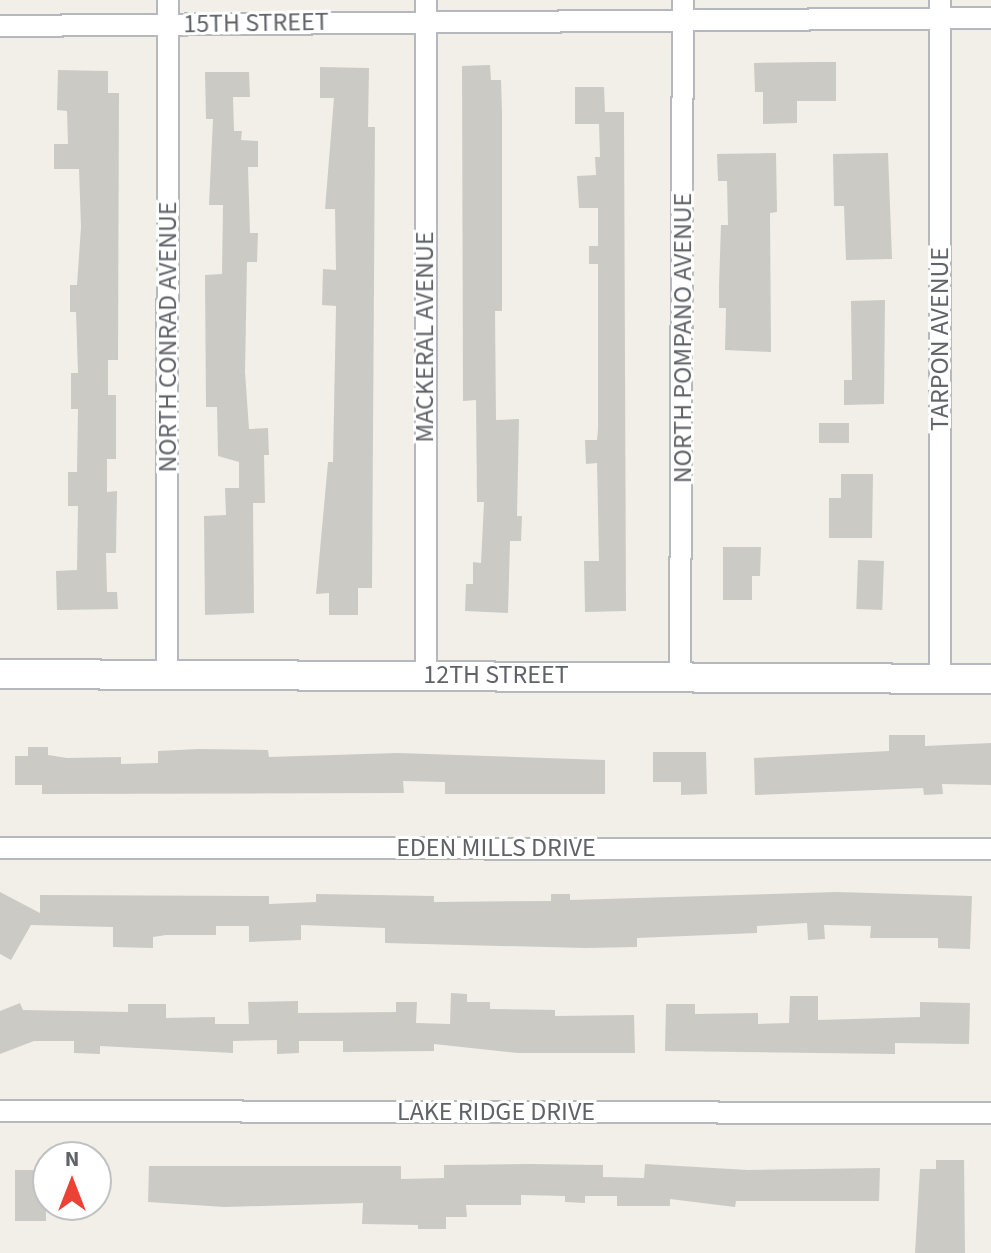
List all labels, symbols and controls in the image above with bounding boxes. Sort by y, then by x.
street label: 15TH STREET [183,6,329,40]
street label: NORTH POMPANO AVENUE [667,193,699,483]
street label: NORTH CONRAD AVENUE [152,202,184,472]
street label: MACKERAL AVENUE [409,231,441,443]
street label: TARPON AVENUE [924,247,956,431]
street label: 12TH STREET [423,659,569,691]
street label: EDEN MILLS DRIVE [396,832,596,864]
street label: LAKE RIDGE DRIVE [397,1096,595,1128]
north arrow [32,1141,112,1221]
text: N [65,1143,79,1175]

